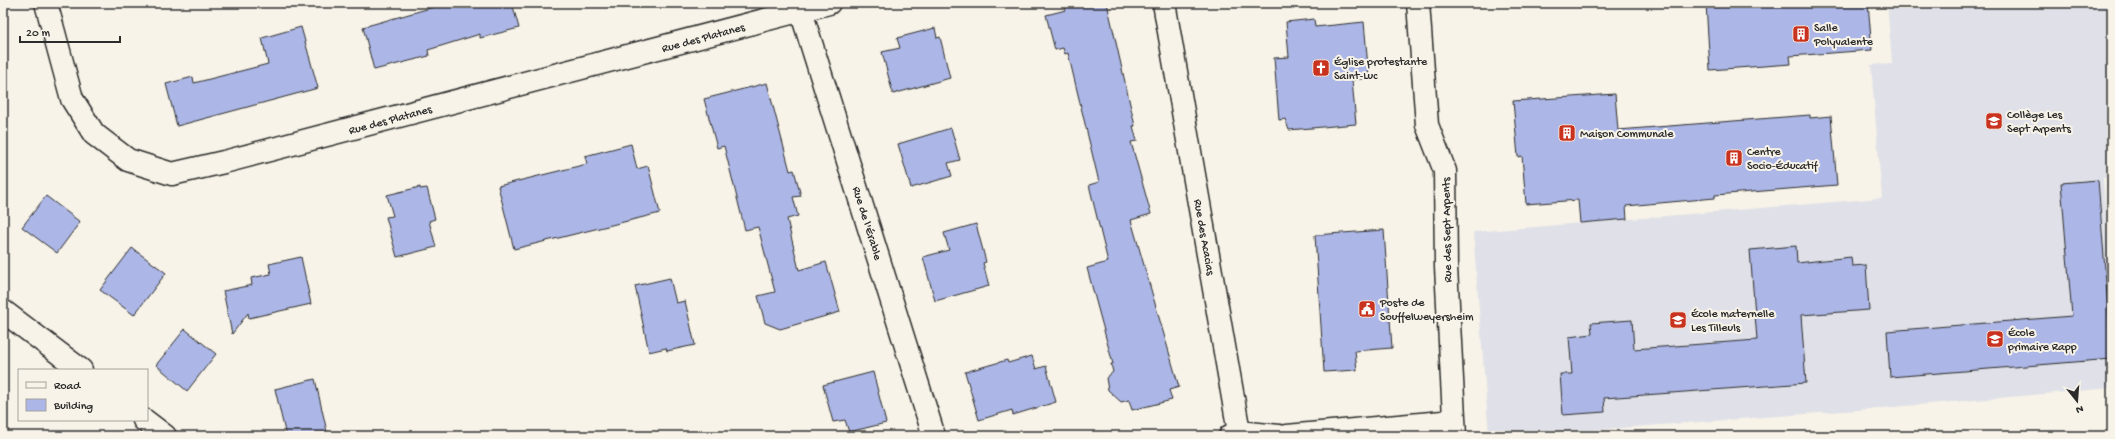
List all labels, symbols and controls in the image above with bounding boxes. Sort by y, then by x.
scale bar [20,18,120,44]
street label: Rue des Platanes [661,21,747,57]
place label: Salle Polyvalente [1813,22,1874,50]
building icon: Salle Polyvalente [1791,24,1811,44]
text: 20 m [26,27,51,41]
place label: Église protestante Saint-Luc [1334,56,1428,84]
church icon: Église protestante Saint-Luc [1311,58,1331,78]
street label: Rue des Platanes [348,103,434,139]
place label: Collège Les Sept Arpents [2007,109,2071,137]
school or university icon: Collège Les Sept Arpents [1984,111,2004,131]
building icon: Maison Communale [1557,123,1577,143]
place label: Maison Communale [1580,128,1674,142]
place label: Centre Socio-Éducatif [1747,146,1819,174]
building icon: Centre Socio-Éducatif [1724,148,1744,168]
street label: Rue des Sept Arpents [1440,177,1456,283]
street label: Rue de l'Érable [848,185,884,263]
street label: Rue des Acacias [1189,198,1217,277]
place label: Poste de Souffelweyersheim [1379,297,1474,325]
public building icon: Poste de Souffelweyersheim [1357,299,1377,319]
place label: École maternelle Les Tilleuls [1691,308,1775,336]
school or university icon: École maternelle Les Tilleuls [1668,310,1688,330]
place label: École primaire Rapp [2007,327,2077,355]
school or university icon: École primaire Rapp [1985,329,2005,349]
legend [18,369,148,421]
text: Road [54,380,81,394]
north arrow [2057,381,2097,421]
text: Building [53,400,93,414]
text: N [2074,402,2085,415]

